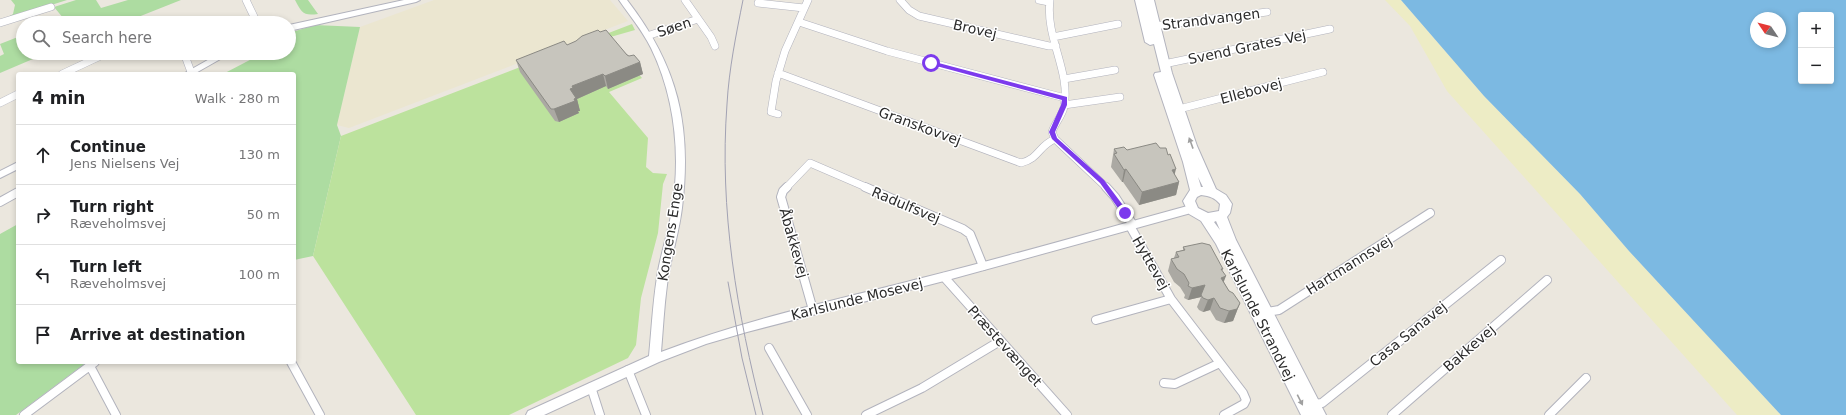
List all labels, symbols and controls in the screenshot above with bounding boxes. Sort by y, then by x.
street label: Strandvangen [1161,5,1261,33]
north arrow [1750,12,1786,48]
map controls [1798,12,1834,84]
button: + [1798,12,1834,48]
street label: Søen [655,14,693,40]
search box [16,16,296,60]
street label: Brovej [952,16,998,42]
icon: search [30,27,52,49]
street label: Svend Grates Vej [1187,27,1307,67]
text: Search here [62,29,152,47]
button: − [1798,48,1834,84]
route start [922,54,940,72]
street label: Ellebovej [1218,75,1284,107]
text: 4 min [32,88,85,108]
text: Walk · 280 m [195,91,280,106]
street label: Granskovvej [877,104,963,148]
one-way arrow [1187,136,1193,148]
text: Continue [70,138,146,156]
icon: ahead [32,144,54,166]
text: 130 m [238,147,280,162]
text: Jens Nielsens Vej [70,156,179,171]
street label: Kongens Enge [654,182,686,282]
street label: Radulfsvej [869,183,943,227]
text: Turn right [70,198,154,216]
icon: right [32,204,54,226]
route end [1116,204,1134,222]
street label: Åbakkevej [776,206,812,280]
text: 50 m [247,207,280,222]
text: Ræveholmsvej [70,216,166,231]
street label: Hartmannsvej [1303,232,1395,298]
street label: Hyttevej [1129,233,1173,293]
street label: Karlslunde Strandvej [1218,247,1298,383]
text: Turn left [70,258,142,276]
icon: left [32,264,54,286]
text: 100 m [238,267,280,282]
street label: Karlslunde Mosevej [789,275,925,323]
text: Ræveholmsvej [70,276,166,291]
street label: Casa Sanavej [1366,298,1450,370]
street label: Præstevænget [965,302,1046,390]
street label: Bakkevej [1440,321,1498,375]
icon: arrive [32,324,54,346]
text: Arrive at destination [70,326,245,344]
one-way arrow [1297,395,1303,406]

